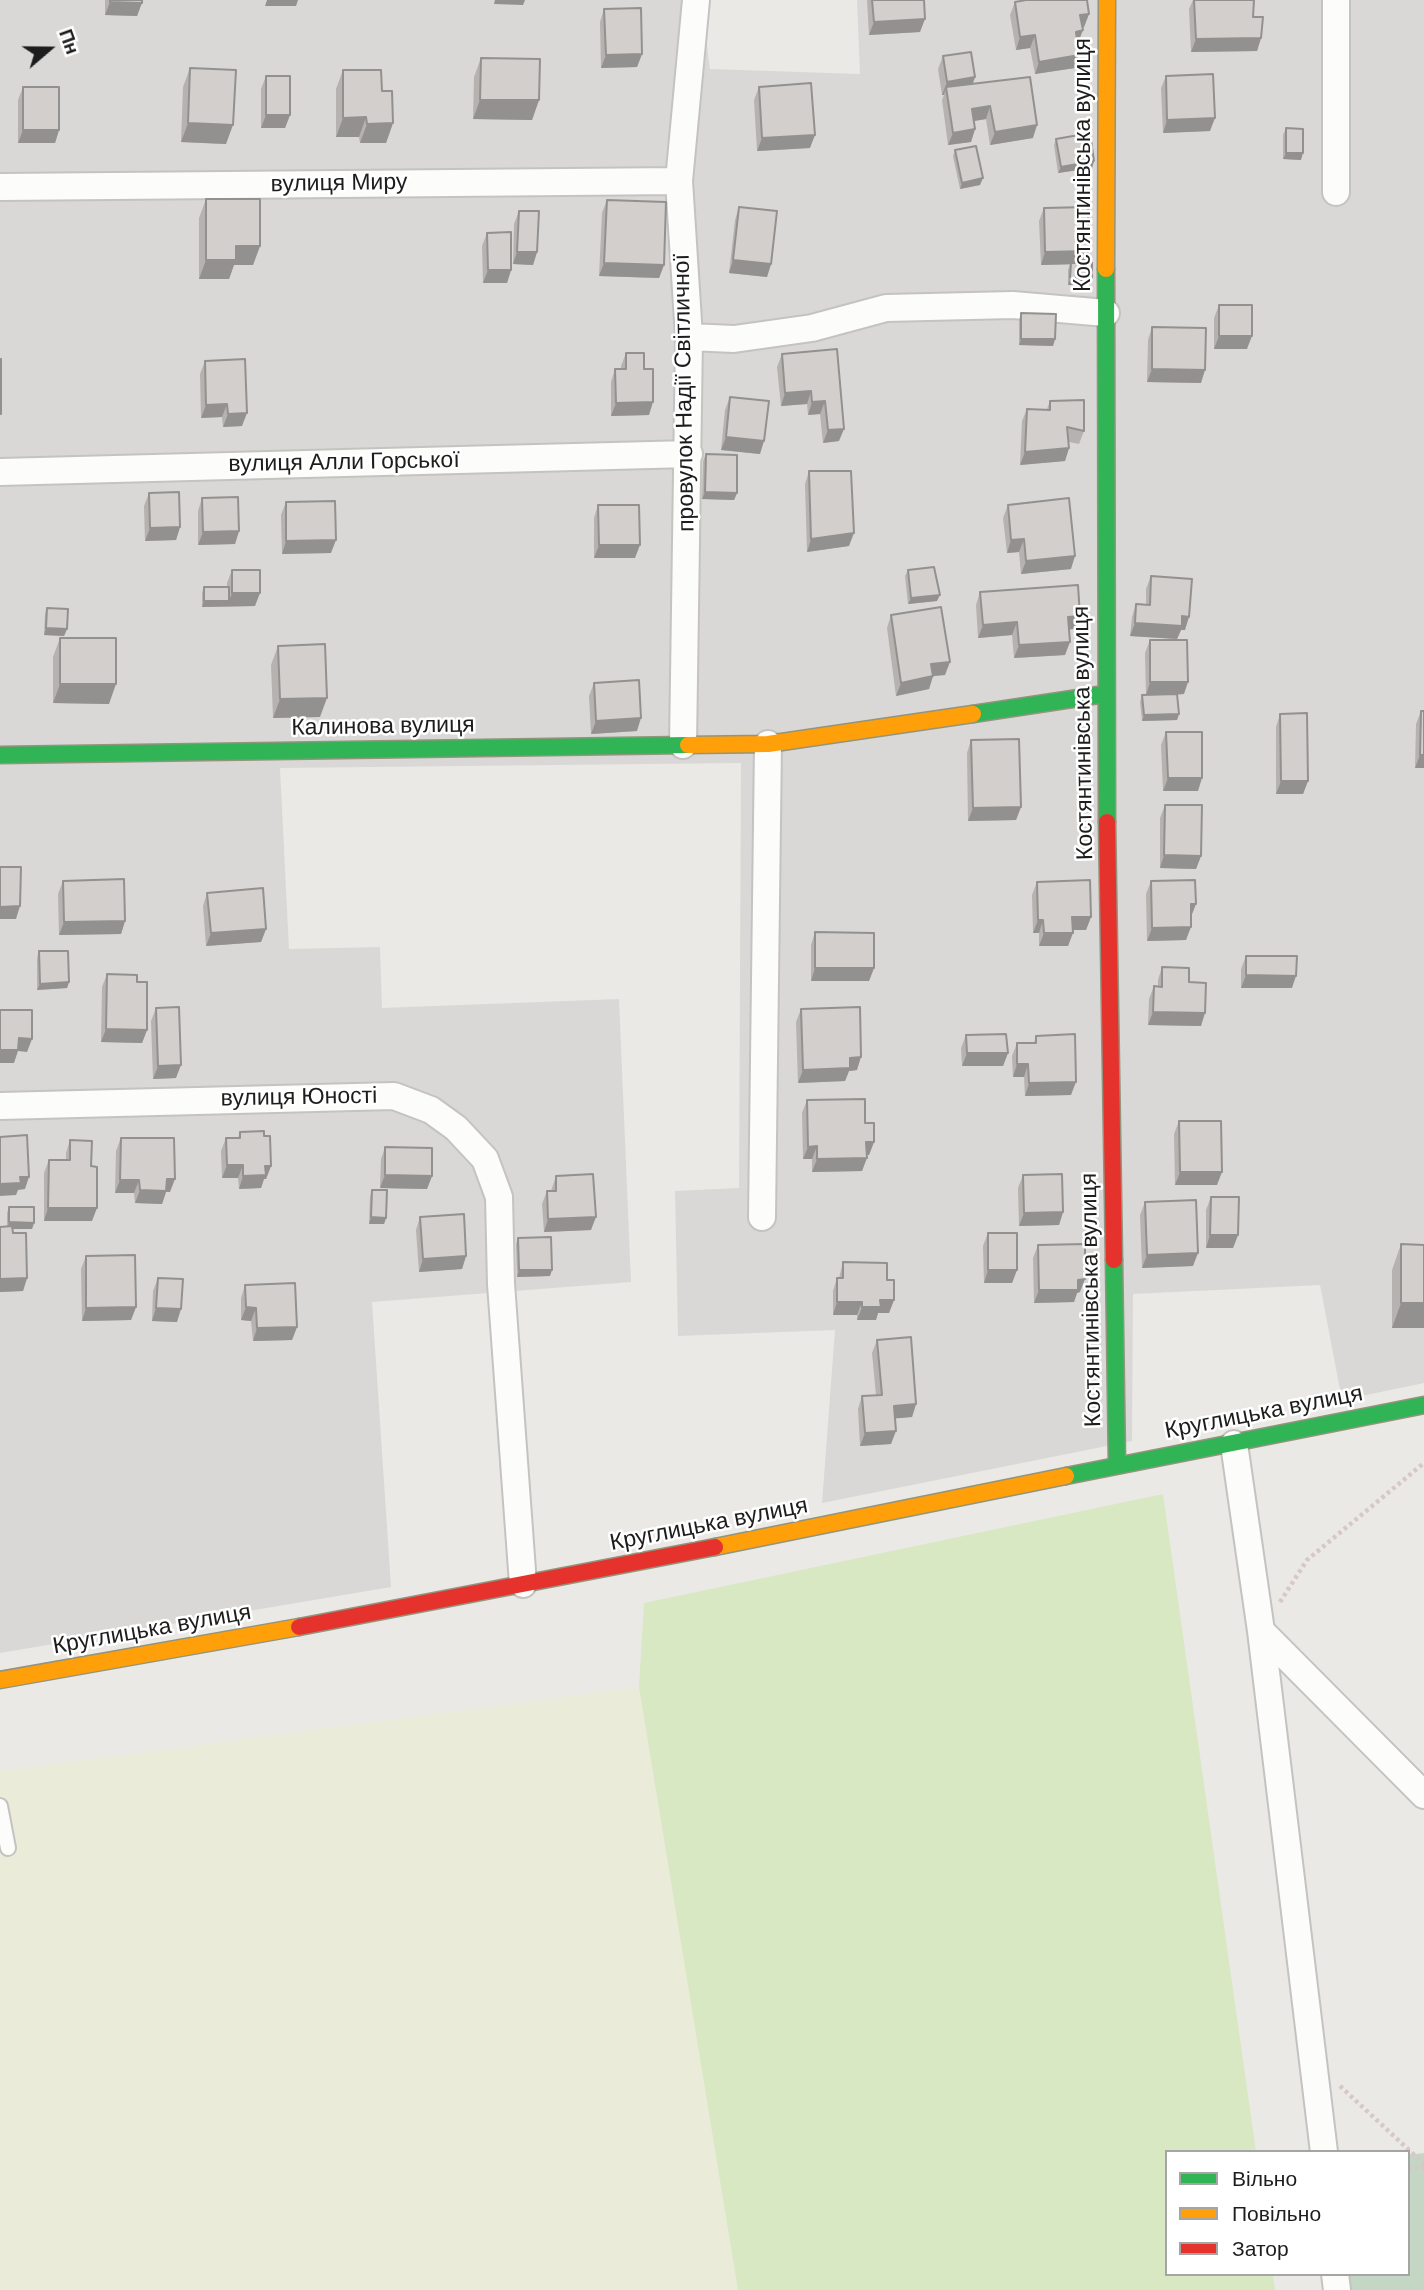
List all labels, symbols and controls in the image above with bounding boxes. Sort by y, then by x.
north arrow [14,14,84,84]
text: Пн [53,26,85,58]
street label: Костянтинівська вулиця [1070,38,1098,292]
street label: вулиця Миру [270,169,408,199]
street label: провулок Надії Світличної [669,254,701,532]
street label: вулиця Алли Горської [228,447,460,479]
street label: Костянтинівська вулиця [1068,606,1100,860]
street label: Калинова вулиця [291,712,475,742]
street label: вулиця Юності [220,1083,378,1113]
street label: Костянтинівська вулиця [1076,1173,1108,1427]
street label: Круглицька вулиця [1163,1380,1365,1446]
street label: Круглицька вулиця [608,1492,810,1558]
street label: Круглицька вулиця [51,1599,253,1661]
legend [1165,2150,1410,2276]
text: Вільно [1232,2165,1297,2193]
text: Повільно [1232,2200,1321,2228]
text: Затор [1232,2235,1289,2263]

